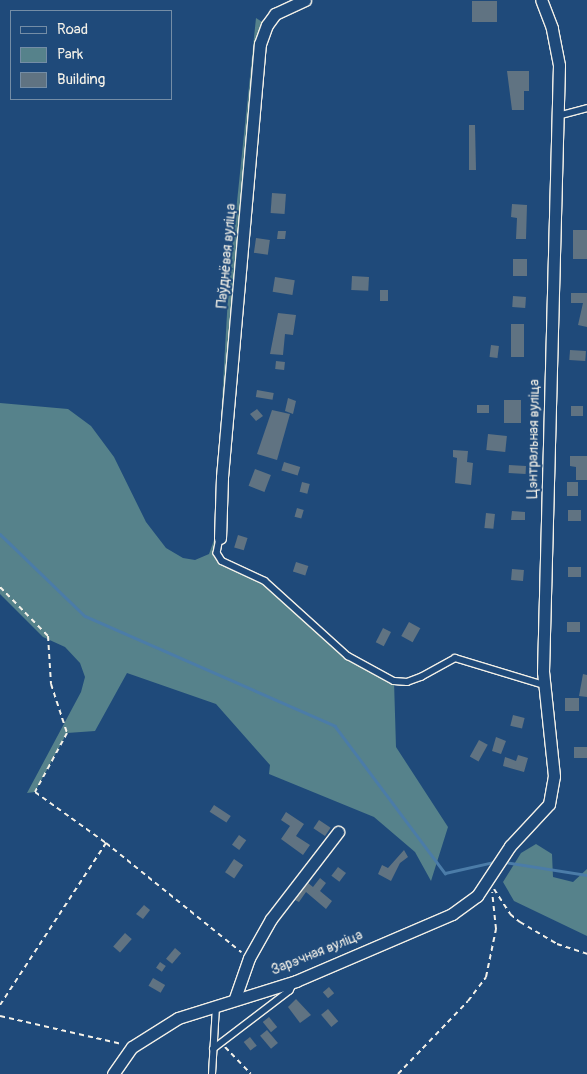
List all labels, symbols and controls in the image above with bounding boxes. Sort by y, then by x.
legend [10,10,172,100]
text: Road [57,20,88,39]
text: Park [57,45,83,64]
text: Building [57,70,105,89]
street label: Паўднёвая вуліца [214,203,240,309]
street label: Цэнтральная вуліца [525,379,543,499]
street label: Зарэчная вуліца [269,927,365,979]

